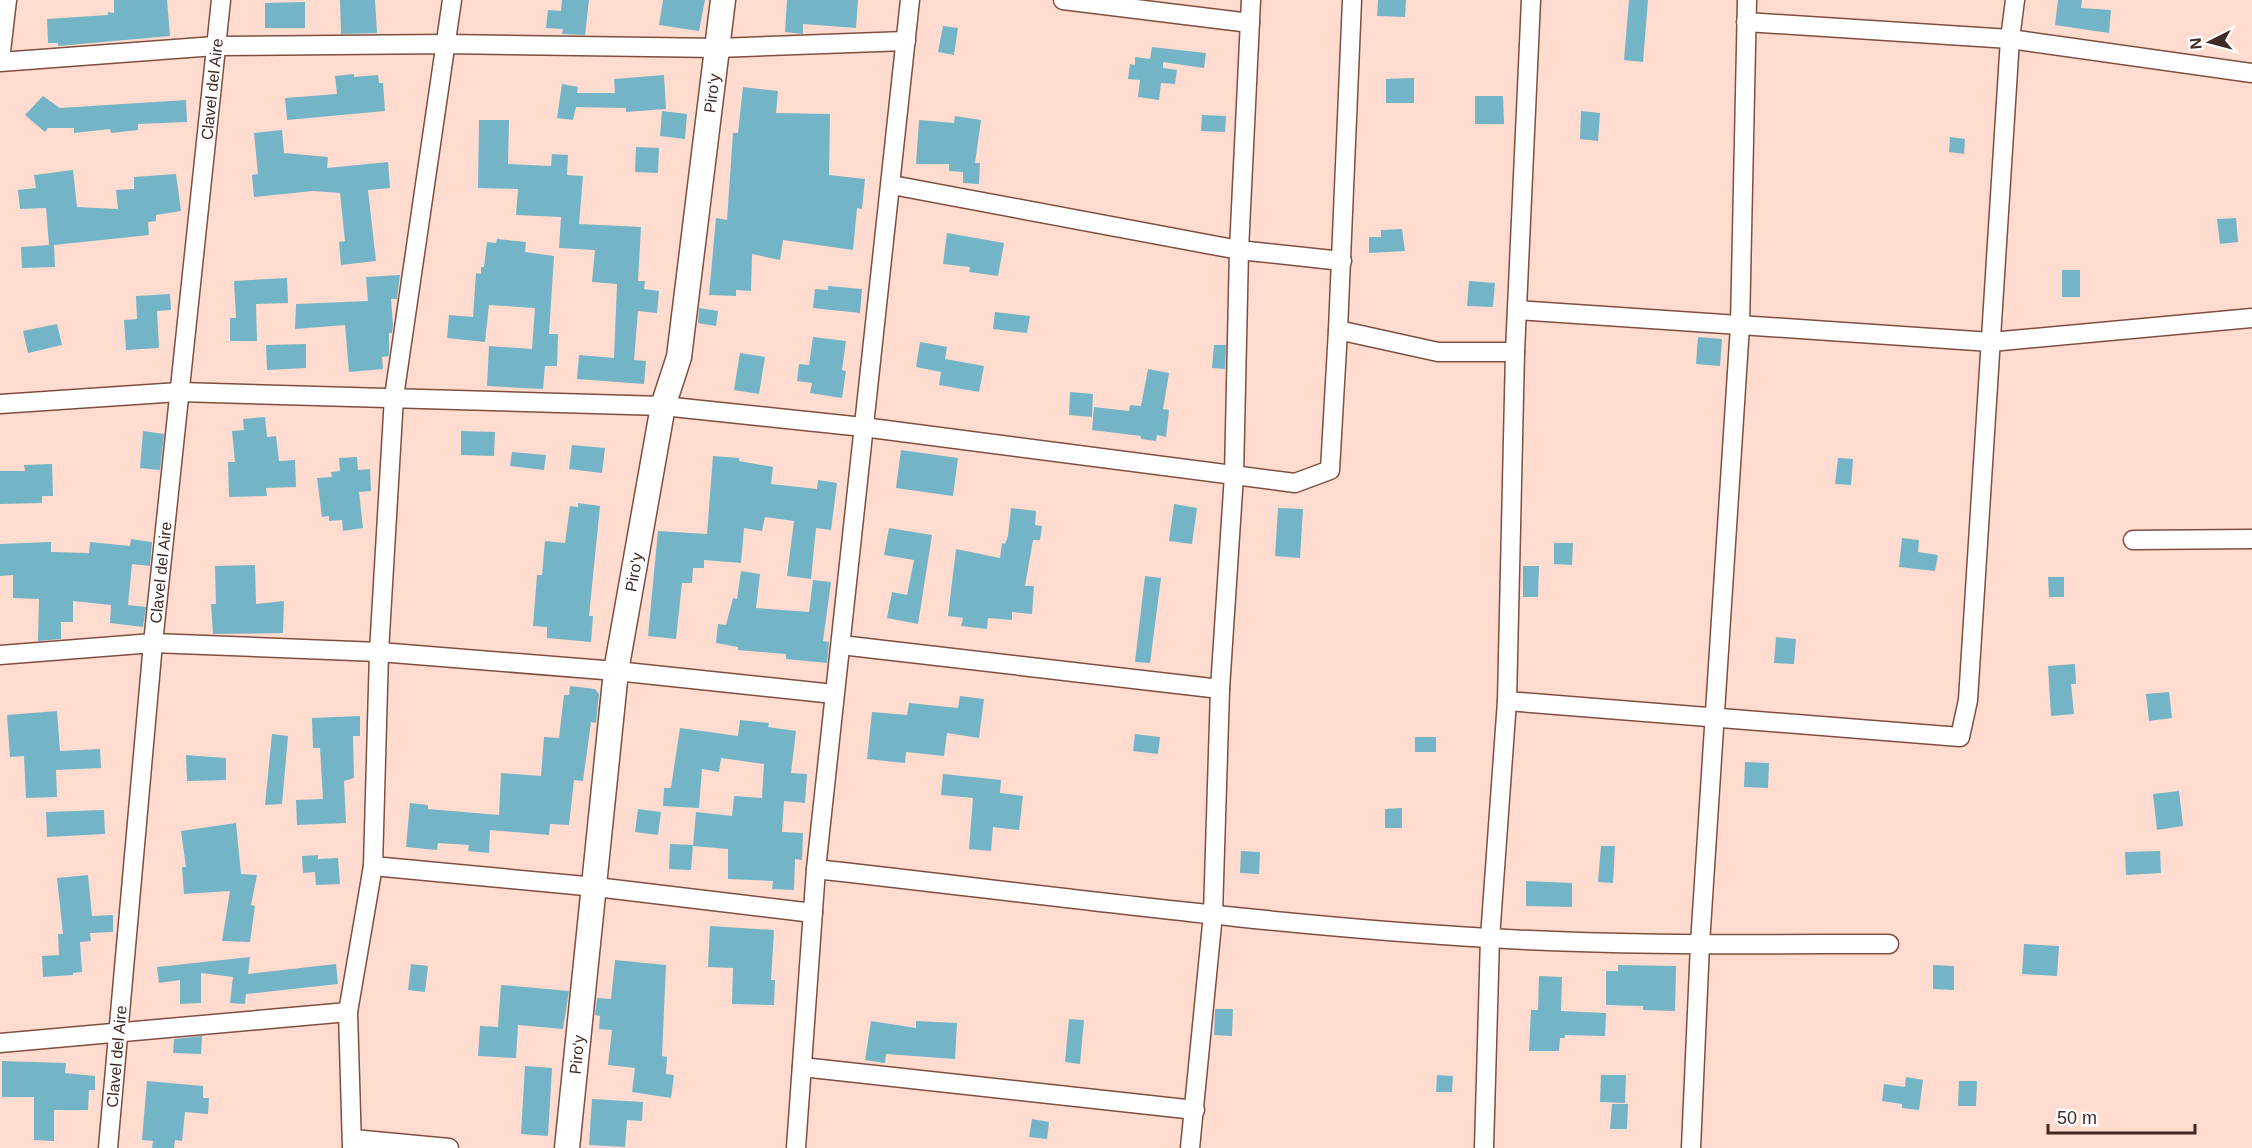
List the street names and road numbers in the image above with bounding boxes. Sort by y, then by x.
street label: Clavel del Aire [198,37,226,141]
street label: Piro'y [701,73,723,114]
street label: Clavel del Aire [147,521,175,624]
street label: Piro'y [622,551,646,593]
street label: Clavel del Aire [104,1005,130,1108]
street label: Piro'y [567,1034,588,1075]

